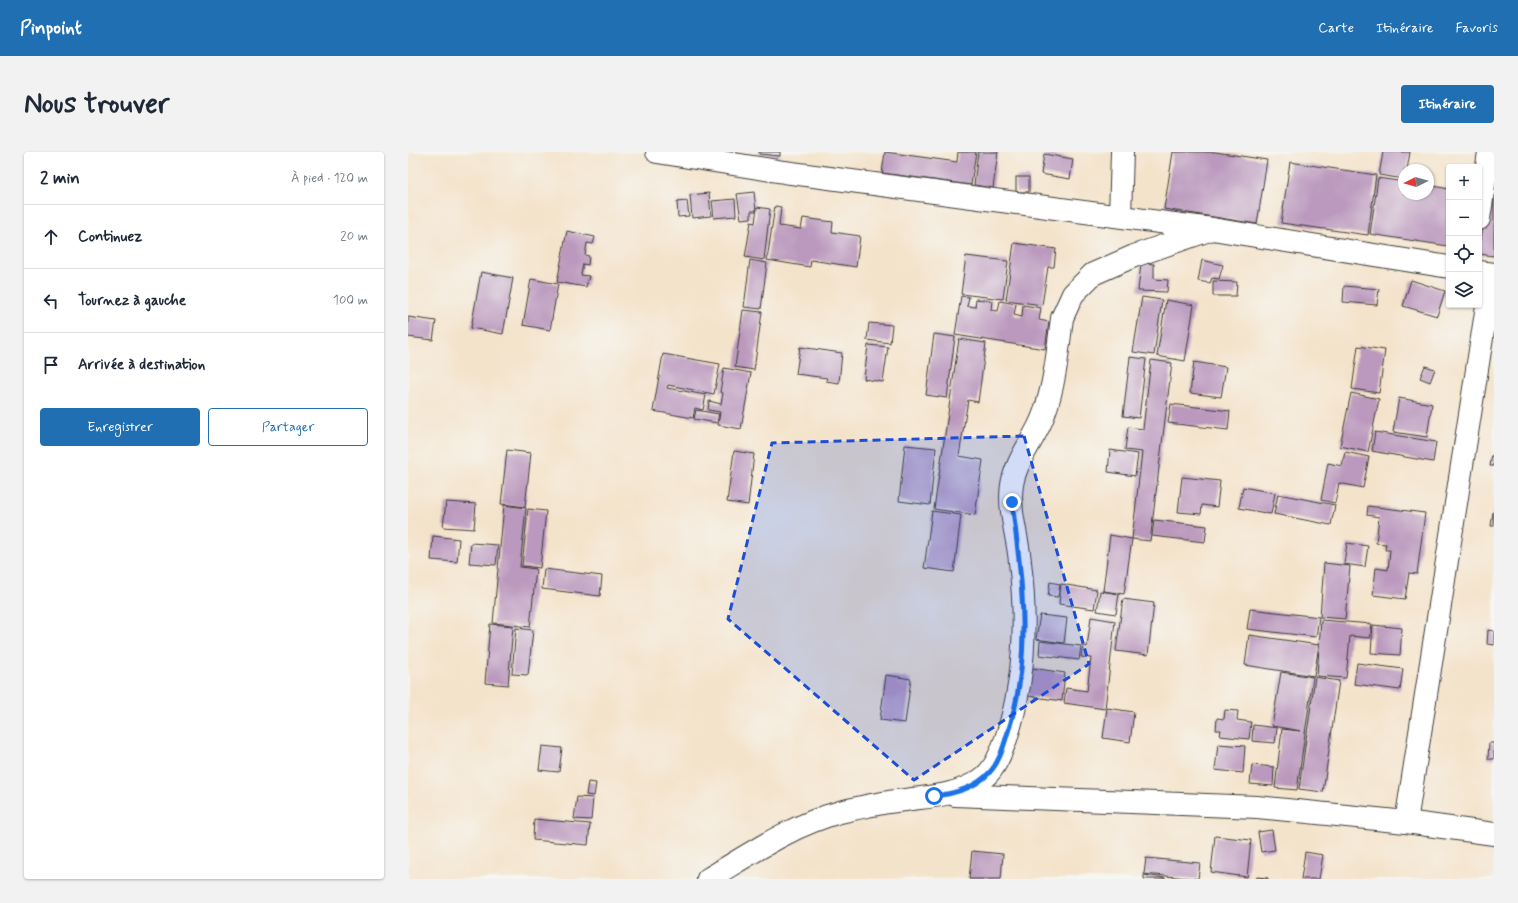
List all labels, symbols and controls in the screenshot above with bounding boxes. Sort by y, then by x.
text: Pinpoint [20,16,82,41]
text: Carte [1318,19,1354,37]
text: Itinéraire [1376,19,1433,37]
text: Favoris [1455,19,1498,37]
button: Itinéraire [1401,85,1494,123]
text: Nous trouver [24,86,169,123]
north arrow [1398,164,1434,200]
map controls [1446,164,1482,308]
button: + [1446,164,1482,200]
text: 2 min [40,167,80,189]
text: À pied · 120 m [291,170,368,187]
button: − [1446,200,1482,236]
icon: ahead [40,226,62,248]
text: Continuez [78,227,142,247]
text: 20 m [340,228,368,245]
button: locate [1446,236,1482,272]
button: layers [1446,272,1482,308]
icon: left [40,290,62,312]
text: Tournez à gauche [78,291,186,311]
text: 100 m [333,292,368,309]
icon: arrive [40,354,62,376]
text: Arrivée à destination [78,355,205,375]
button: Enregistrer [40,408,200,446]
button: Partager [208,408,368,446]
route end [1003,493,1021,511]
route start [925,787,943,805]

